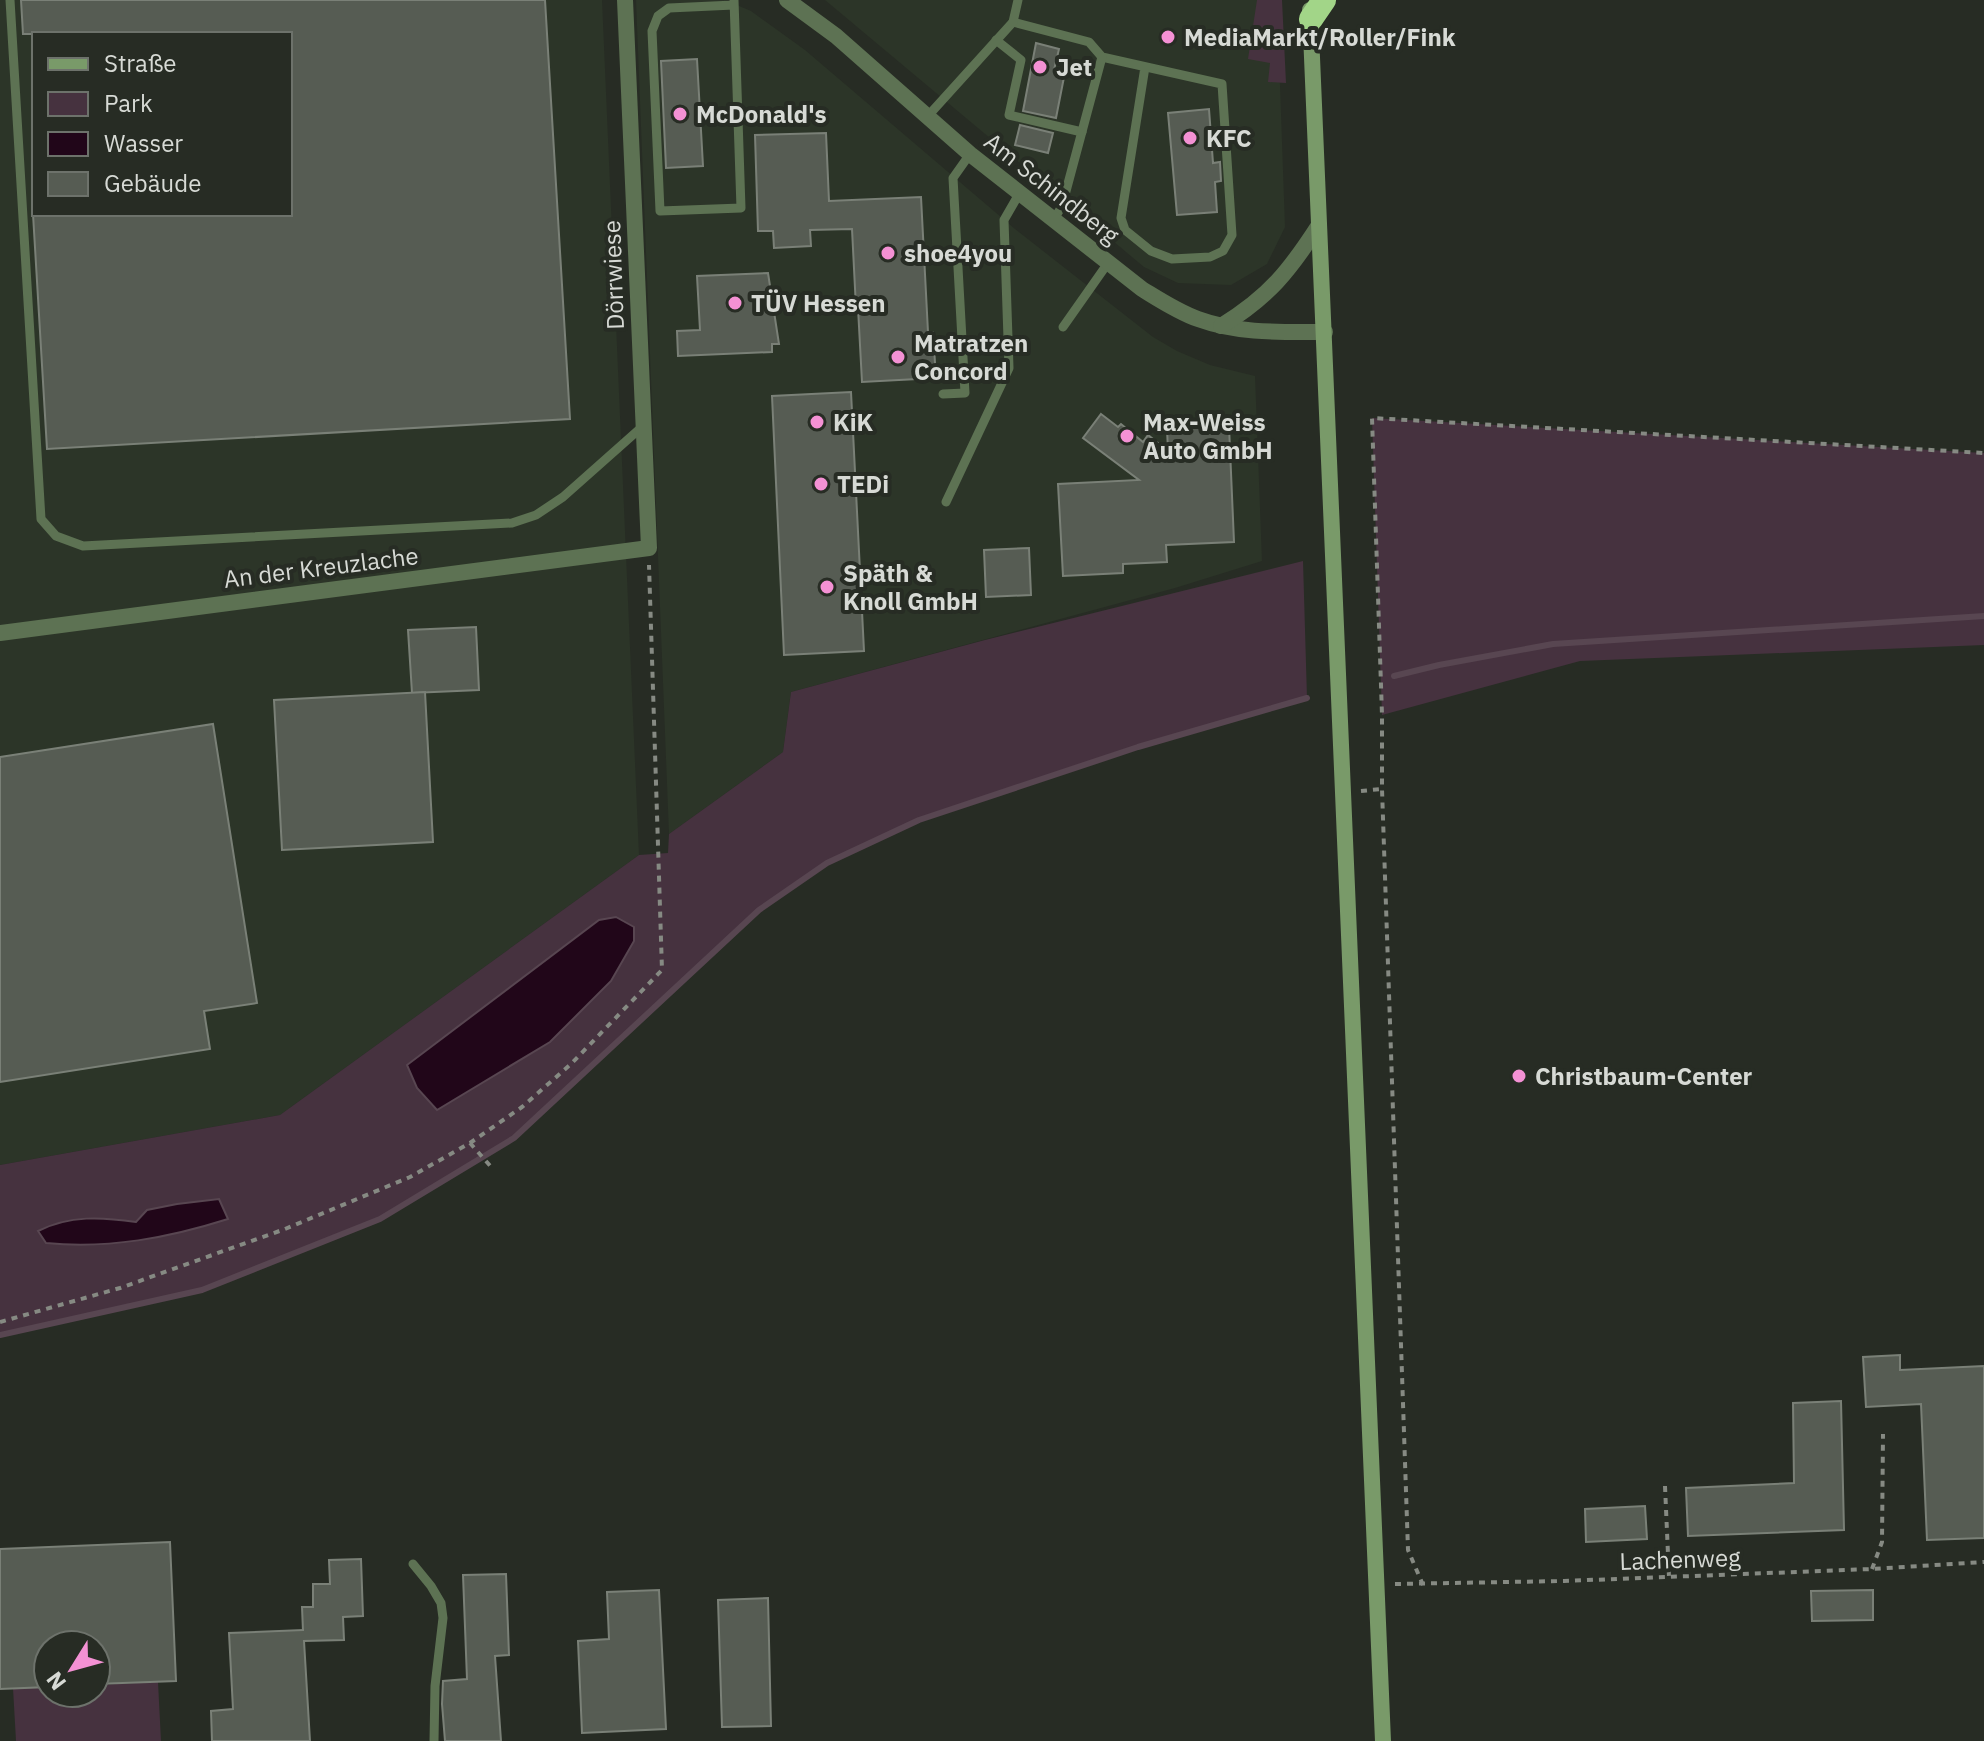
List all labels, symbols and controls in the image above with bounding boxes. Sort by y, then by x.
place label: MediaMarkt/Roller/Fink [1184,21,1456,53]
marker: MediaMarkt/Roller/Fink [1159,28,1177,46]
legend [32,32,292,216]
text: Straße [104,47,176,79]
place label: Jet [1056,51,1092,83]
marker: Jet [1031,58,1049,76]
text: Park [104,87,153,119]
place label: McDonald's [696,98,827,130]
marker: McDonald's [671,105,689,123]
place label: KFC [1206,122,1252,154]
street label: Am Schindberg [978,125,1126,251]
text: Wasser [104,127,183,159]
marker: KFC [1181,129,1199,147]
text: Gebäude [104,167,201,199]
street label: Dörrwiese [595,220,631,330]
place label: shoe4you [904,237,1012,269]
marker: shoe4you [879,244,897,262]
place label: TÜV Hessen [751,287,886,319]
marker: TÜV Hessen [726,294,744,312]
place label: Matratzen Concord [914,327,1028,387]
marker: Matratzen Concord [889,348,907,366]
place label: KiK [833,406,874,438]
place label: Max-Weiss Auto GmbH [1143,406,1273,466]
marker: KiK [808,413,826,431]
marker: Max-Weiss Auto GmbH [1118,427,1136,445]
place label: TEDi [837,468,889,500]
marker: TEDi [812,475,830,493]
street label: An der Kreuzlache [222,539,420,595]
place label: Späth & Knoll GmbH [843,557,978,617]
marker: Späth & Knoll GmbH [818,578,836,596]
place label: Christbaum-Center [1535,1060,1753,1092]
marker: Christbaum-Center [1510,1067,1528,1085]
street label: Lachenweg [1619,1541,1742,1577]
north arrow [32,1629,112,1709]
text: N [39,1666,72,1696]

